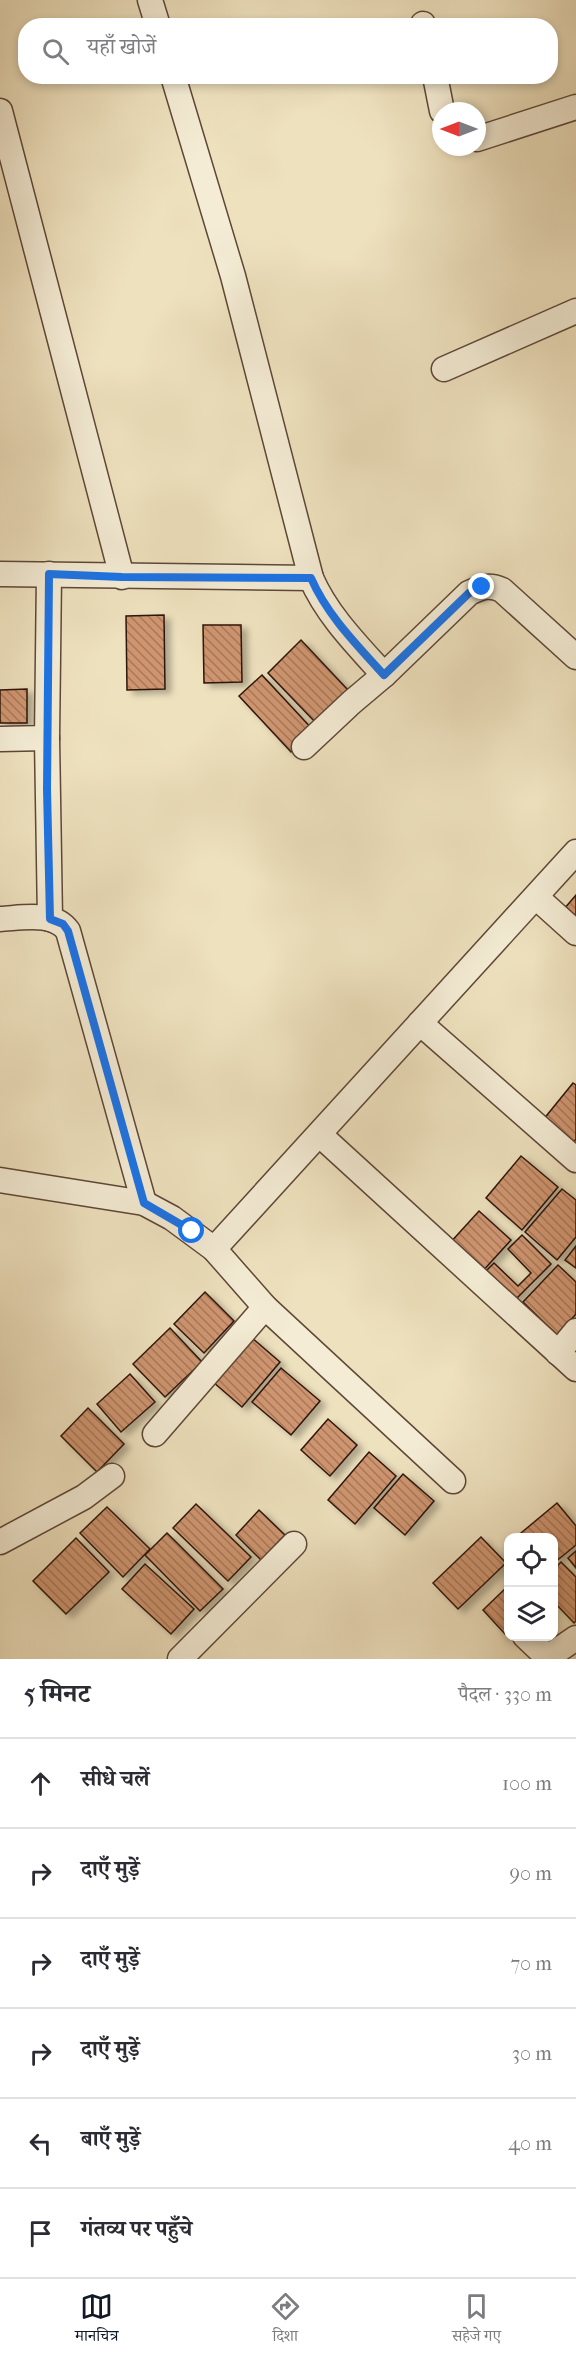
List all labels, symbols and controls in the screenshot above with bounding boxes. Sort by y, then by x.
search box [18,18,558,84]
text: यहाँ खोजें [87,34,156,60]
icon: search [39,35,72,68]
north arrow [432,102,486,156]
route end [468,573,494,599]
route start [178,1217,204,1243]
map controls [504,1533,558,1641]
button: locate [504,1533,558,1587]
button: layers [504,1587,558,1641]
text: 5 मिनट [24,1678,90,1709]
text: पैदल · 330 m [458,1683,552,1706]
text: सीधे चलें [81,1766,150,1792]
icon: ahead [24,1767,57,1800]
text: 100 m [502,1772,552,1795]
text: दाएँ मुड़ें [81,1856,140,1882]
icon: right [24,1857,57,1890]
text: 90 m [510,1862,552,1885]
text: दाएँ मुड़ें [81,1946,140,1972]
icon: right [24,1947,57,1980]
text: 70 m [510,1952,552,1975]
text: दाएँ मुड़ें [81,2036,140,2062]
icon: right [24,2037,57,2070]
text: 30 m [512,2042,552,2065]
text: बाएँ मुड़ें [81,2126,140,2152]
icon: left [24,2127,57,2160]
text: 40 m [508,2132,552,2155]
text: गंतव्य पर पहुँचे [81,2216,192,2242]
icon: arrive [24,2217,57,2250]
tab: मानचित्र [75,2290,119,2351]
tab: दिशा [269,2290,302,2351]
tab: सहेजे गए [452,2290,501,2351]

